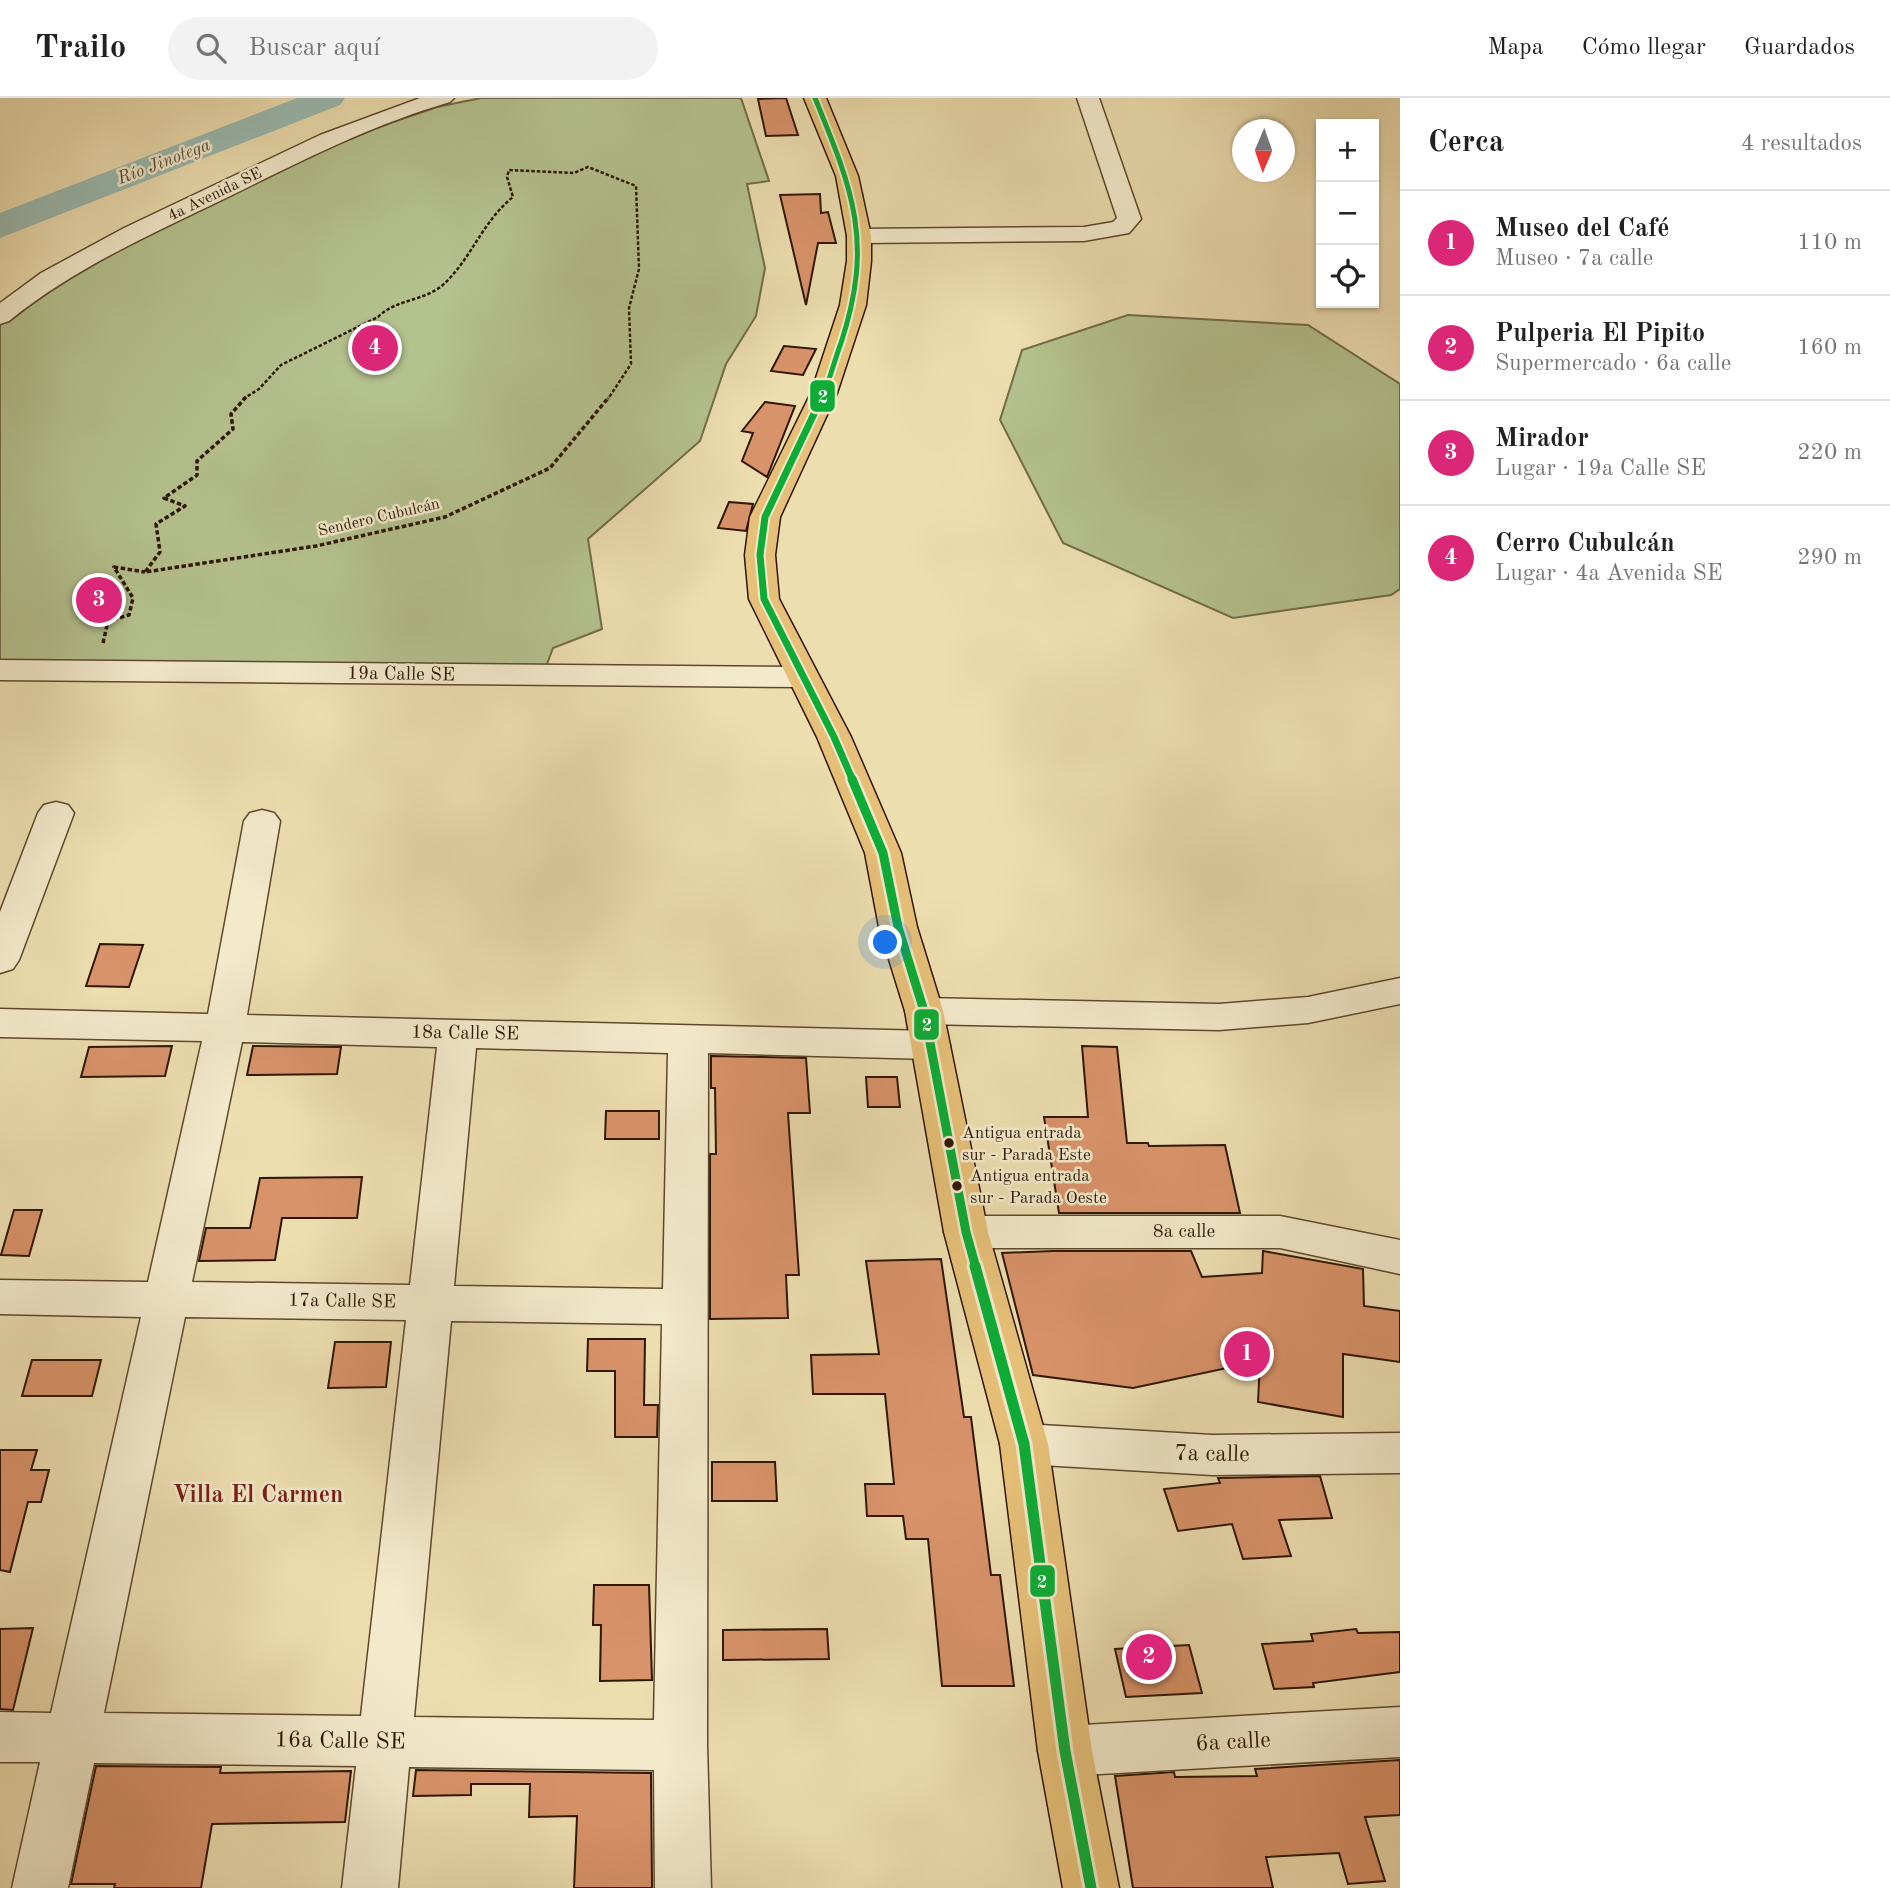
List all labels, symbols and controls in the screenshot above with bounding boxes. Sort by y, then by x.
search box [168,17,658,80]
icon: search [192,29,230,67]
text: Trailo [35,32,126,65]
text: Buscar aquí [248,35,380,61]
text: Mapa [1487,36,1544,60]
text: Cómo llegar [1582,36,1706,60]
text: Guardados [1744,36,1855,60]
north arrow [1232,119,1295,182]
map controls [1316,119,1379,308]
button: + [1316,119,1379,182]
text: Cerca [1428,128,1504,158]
text: 4 resultados [1741,132,1862,155]
water label: Río Jinotega [114,136,213,188]
street label: 4a Avenida SE [165,165,265,225]
button: − [1316,182,1379,245]
text: Museo del Café [1495,216,1670,242]
text: 1 [1444,231,1458,254]
text: 110 m [1797,231,1862,254]
button: locate [1316,245,1379,308]
text: Museo · 7a calle [1495,247,1653,270]
text: Pulperia El Pipito [1495,321,1705,347]
pin: 4 [352,322,398,374]
text: 2 [1444,336,1458,359]
text: 160 m [1797,336,1862,359]
text: Supermercado · 6a calle [1495,352,1731,375]
line badge: 2 [809,379,836,413]
text: 2 [817,389,829,408]
text: Mirador [1495,426,1589,452]
text: 3 [1444,441,1458,464]
text: 220 m [1797,441,1862,464]
text: Lugar · 19a Calle SE [1495,457,1706,480]
street label: Sendero Cubulcán [317,496,442,540]
text: Cerro Cubulcán [1495,531,1675,557]
text: 4 [1444,546,1458,569]
text: 290 m [1797,546,1862,569]
text: Lugar · 4a Avenida SE [1495,562,1723,585]
pin: 3 [76,574,122,626]
street label: 19a Calle SE [347,665,455,685]
your location [868,925,902,959]
line badge: 2 [913,1008,940,1041]
text: 2 [921,1017,933,1036]
street label: 18a Calle SE [411,1024,519,1044]
place label: Antigua entrada sur - Parada Este [962,1125,1091,1164]
marker: Antigua entrada sur - Parada Este [942,1136,956,1150]
place label: Antigua entrada sur - Parada Oeste [970,1168,1107,1207]
marker: Antigua entrada sur - Parada Oeste [950,1179,964,1193]
street label: 8a calle [1153,1223,1215,1242]
street label: 17a Calle SE [288,1292,396,1312]
pin: 1 [1224,1328,1270,1380]
street label: 7a calle [1174,1442,1250,1466]
district label: Villa El Carmen [173,1484,343,1508]
line badge: 2 [1029,1564,1056,1598]
text: 2 [1036,1574,1048,1593]
pin: 2 [1126,1631,1172,1683]
street label: 16a Calle SE [274,1728,406,1754]
street label: 6a calle [1195,1729,1271,1755]

